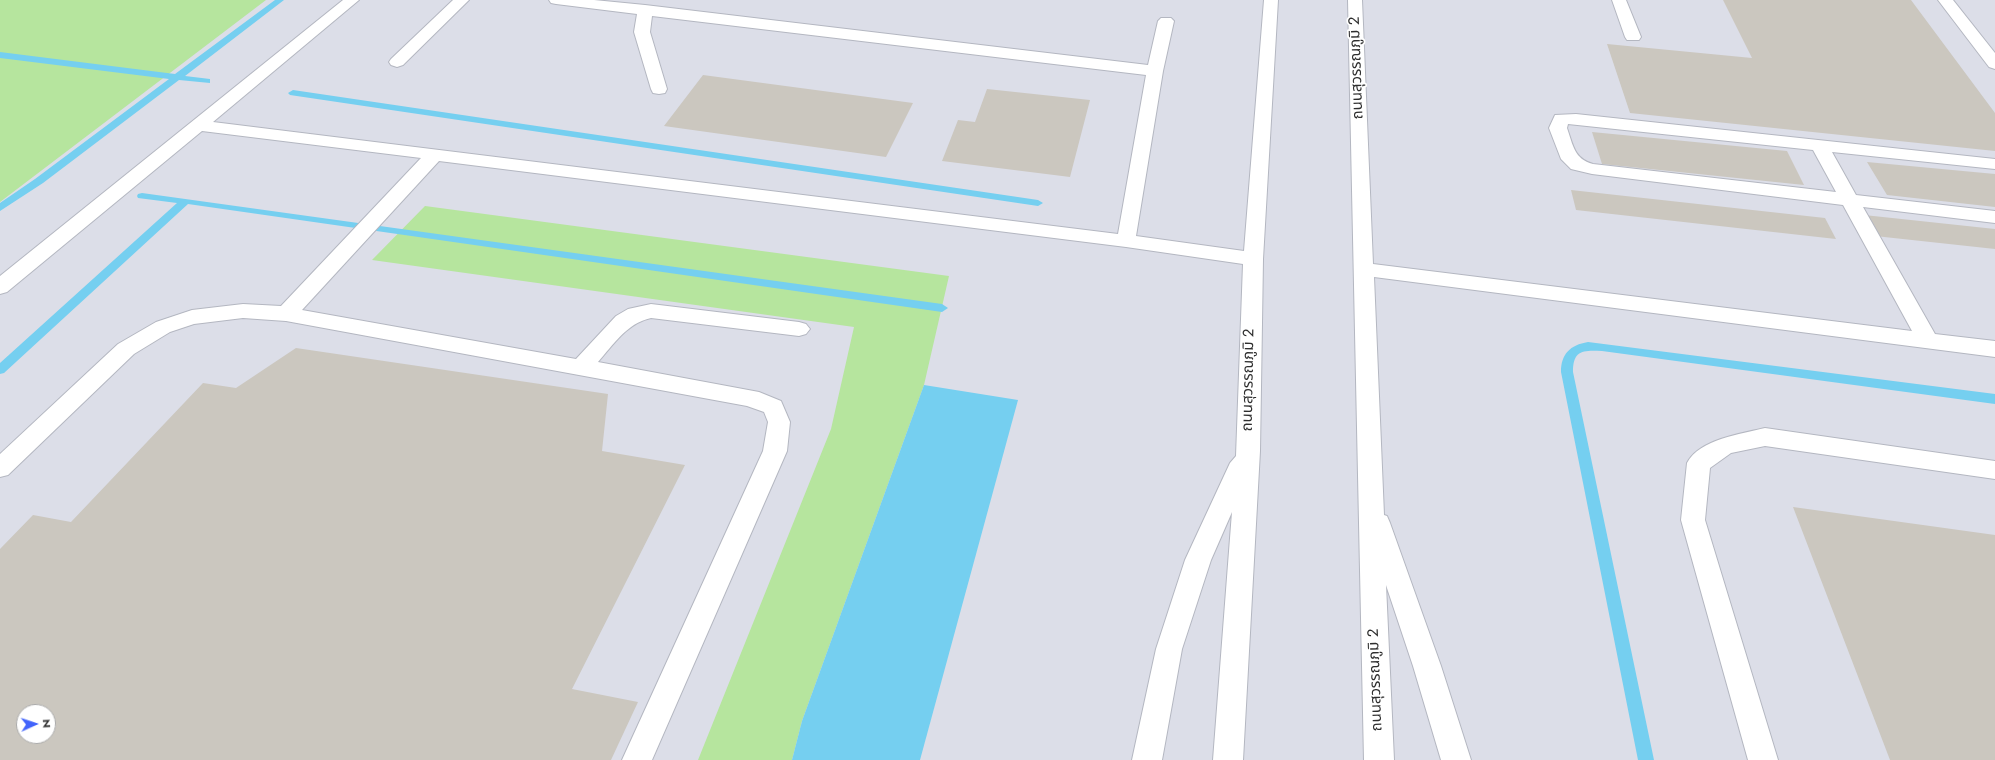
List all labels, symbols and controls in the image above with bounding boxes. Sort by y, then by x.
street label: ถนนสุวรรณภูมิ 2 [1346,16,1368,120]
street label: ถนนสุวรรณภูมิ 2 [1239,328,1259,432]
street label: ถนนสุวรรณภูมิ 2 [1365,628,1387,732]
north arrow [16,704,56,744]
text: N [39,719,55,728]

